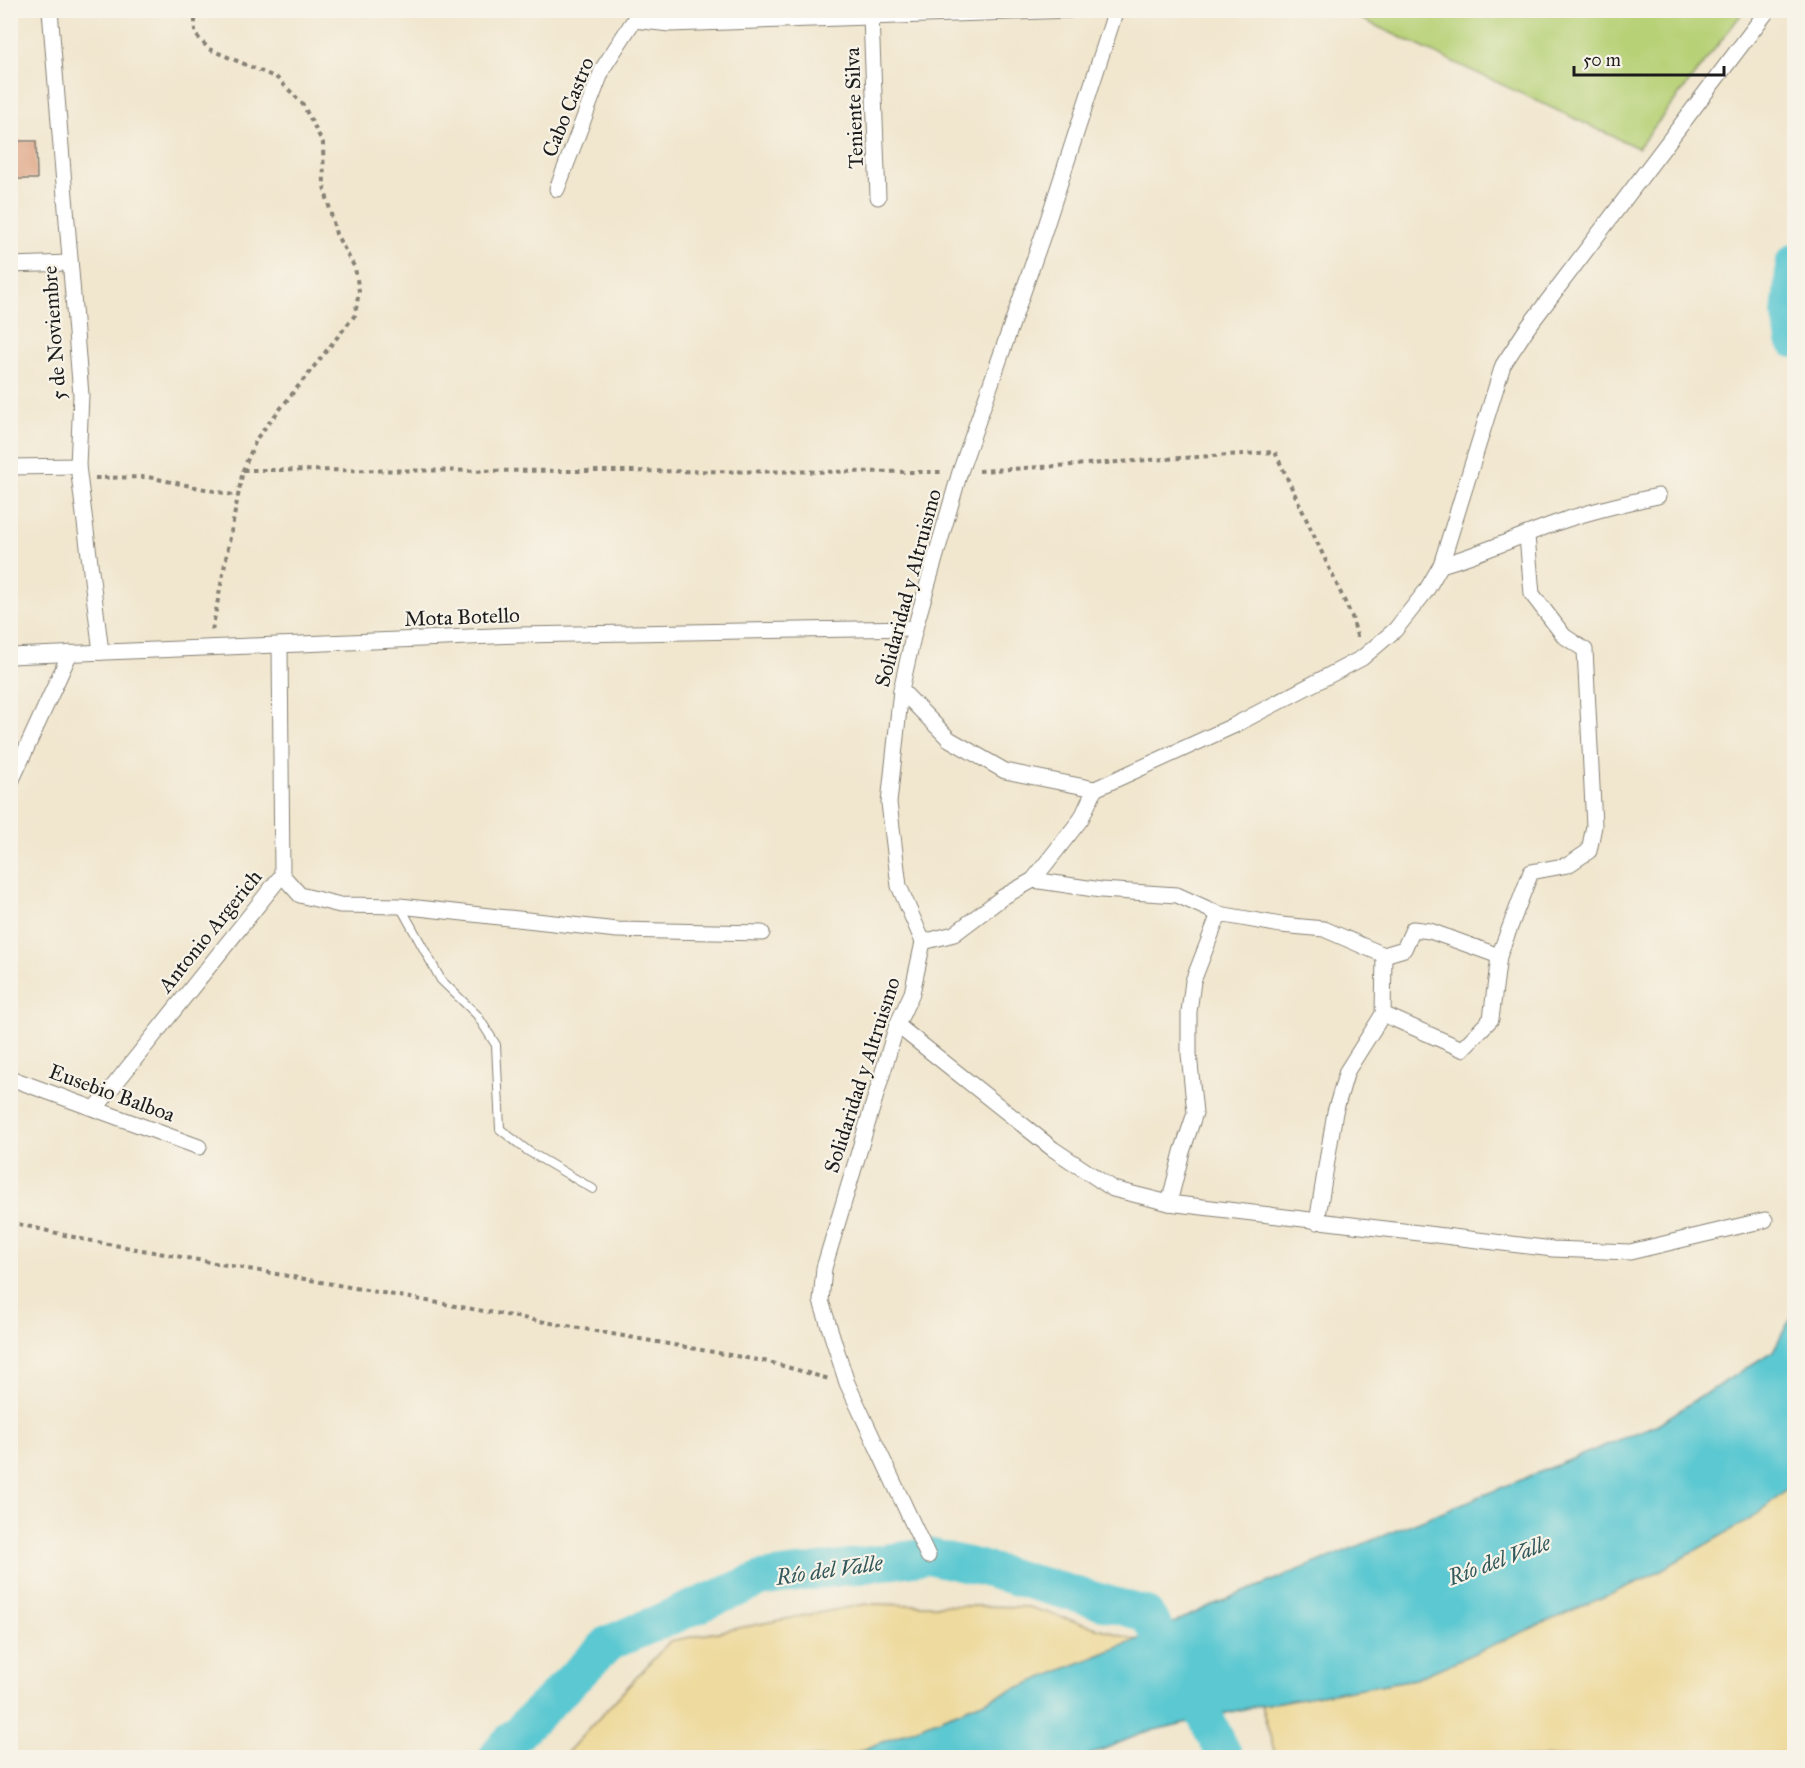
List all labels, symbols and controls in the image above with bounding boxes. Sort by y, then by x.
scale bar [1574,39,1724,77]
street label: Teniente Silva [839,47,869,169]
text: 50 m [1583,49,1621,71]
street label: Cabo Castro [536,53,600,161]
street label: 5 de Noviembre [36,265,72,401]
street label: Solidaridad y Altruismo [869,486,947,690]
street label: Mota Botello [404,602,521,632]
street label: Antonio Argerich [152,864,268,998]
street label: Solidaridad y Altruismo [818,974,906,1176]
street label: Eusebio Balboa [46,1058,179,1128]
water label: Río del Valle [1443,1529,1555,1591]
water label: Río del Valle [773,1549,885,1591]

